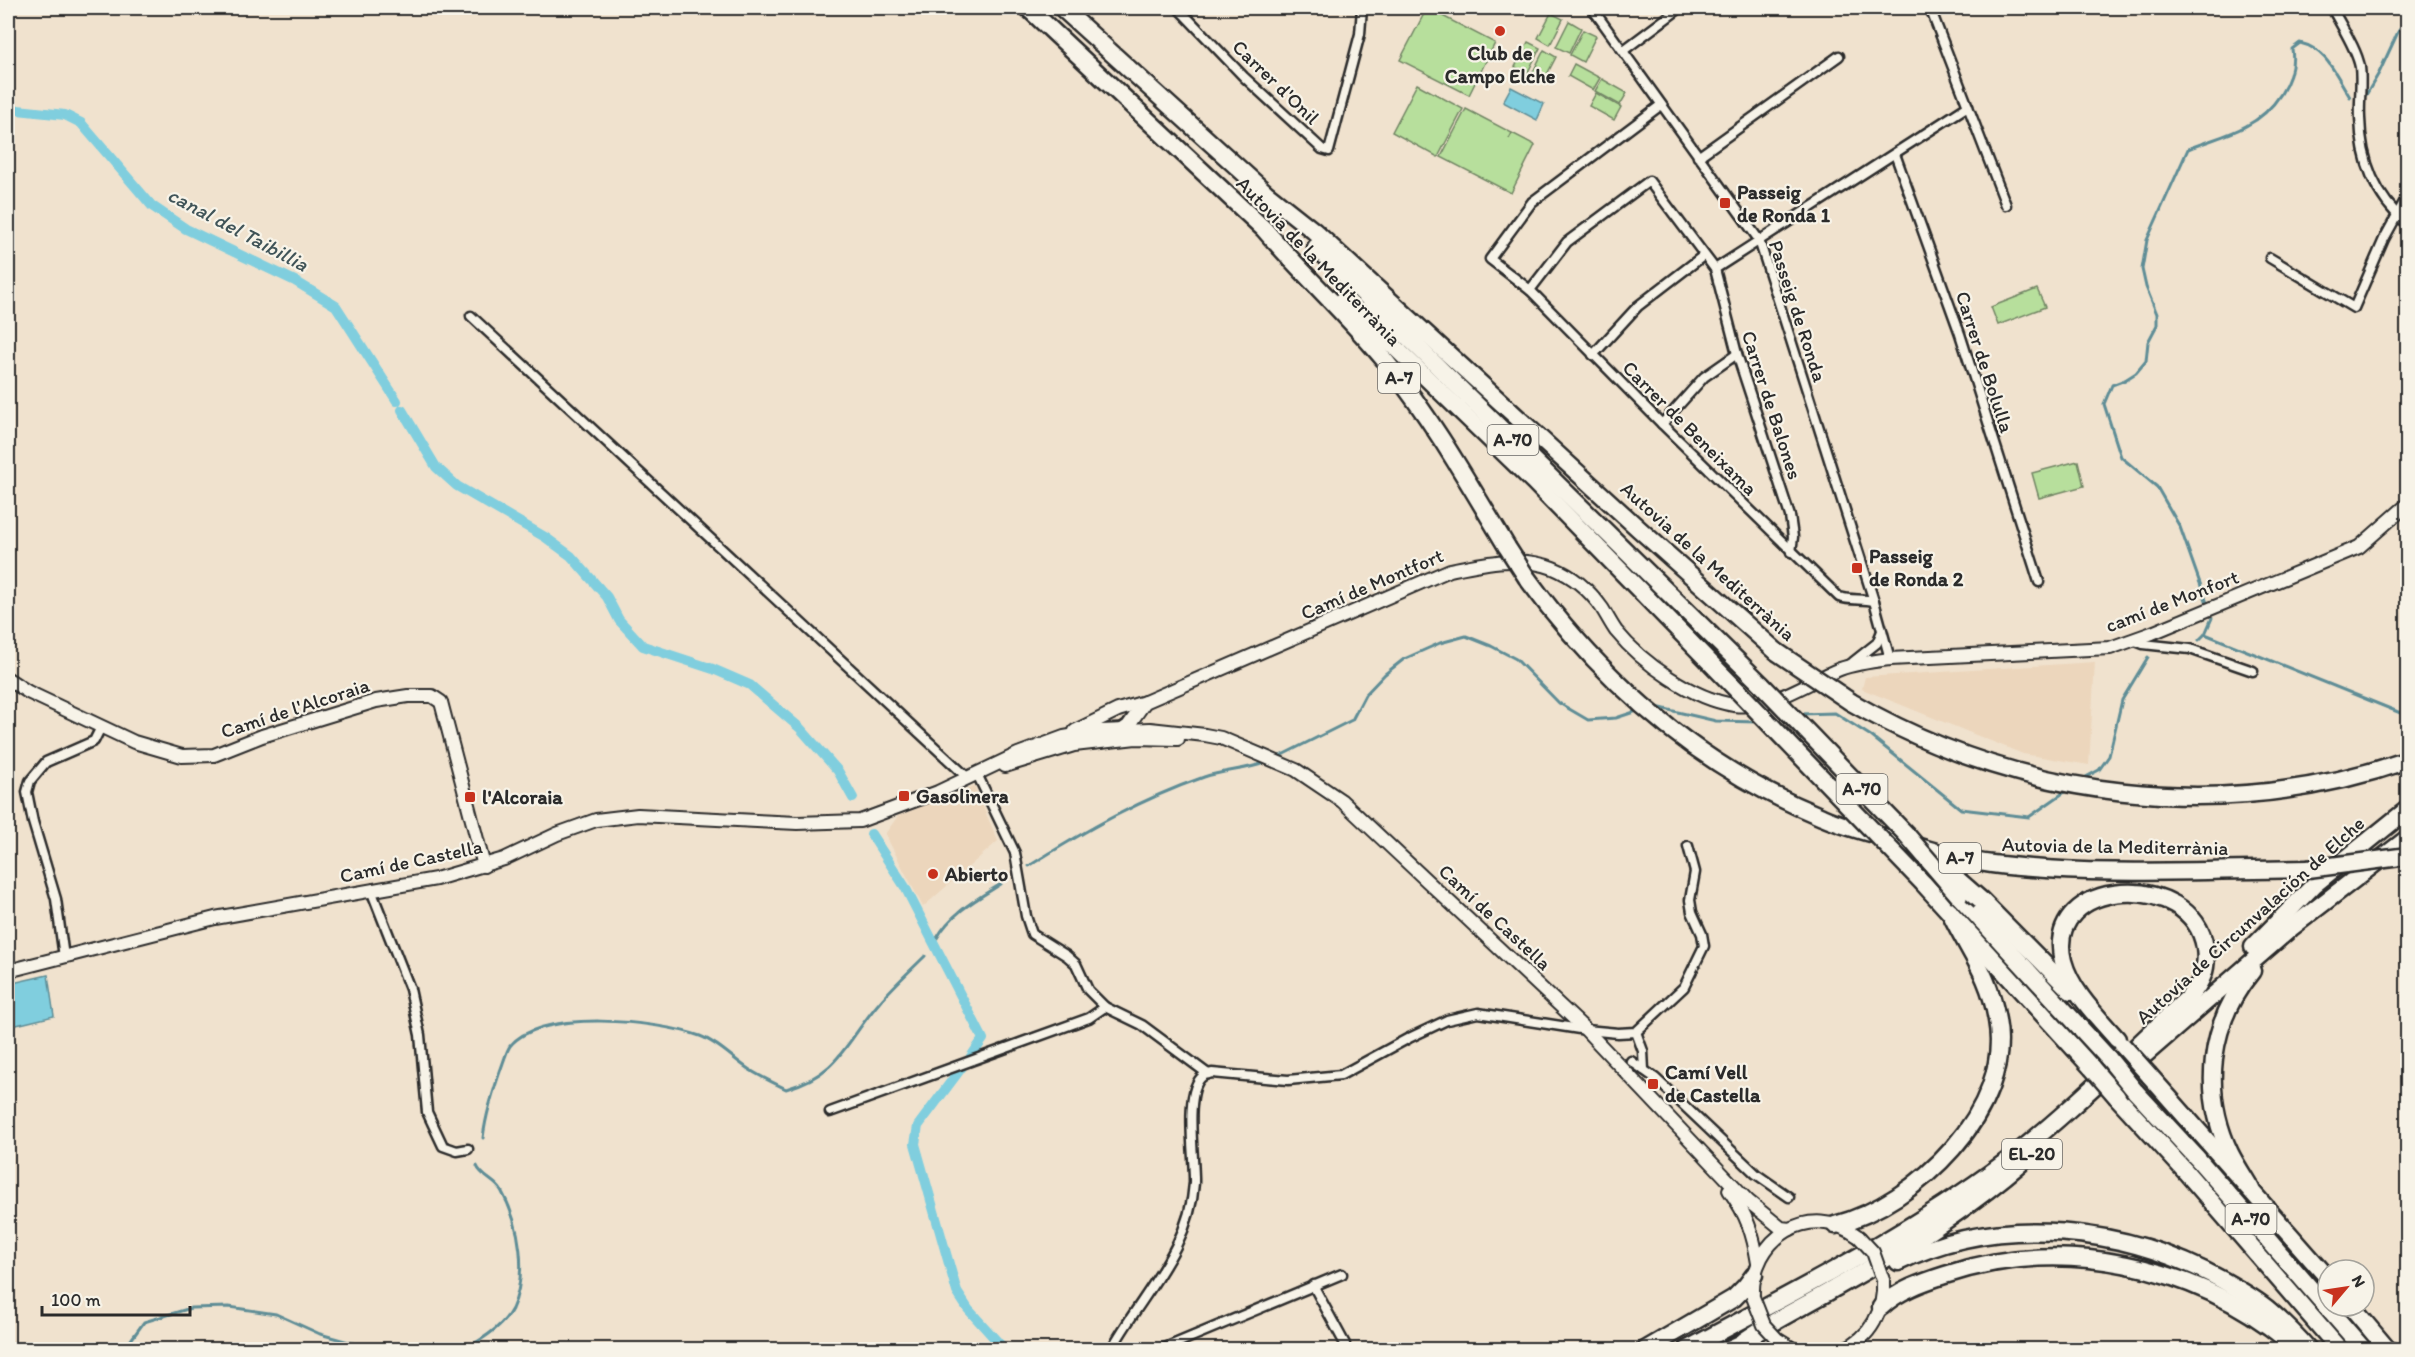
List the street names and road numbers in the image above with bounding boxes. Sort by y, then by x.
street label: Carrer d'Onil [1228,35,1325,130]
street label: Autovia de la Mediterrània [1232,171,1406,351]
street label: Passeig de Ronda [1764,237,1832,385]
street label: Carrer de Bolulla [1951,288,2019,436]
street label: Carrer de Balones [1737,328,1807,482]
street label: Carrer de Beneixama [1618,356,1762,500]
road number: A-7 [1378,363,1420,393]
road number: A-70 [1488,425,1538,455]
street label: Autovia de la Mediterrània [1616,476,1800,646]
street label: Camí de Montfort [1297,543,1447,625]
street label: camí de Monfort [2102,565,2242,637]
street label: Camí de l'Alcoraia [218,672,373,743]
road number: A-70 [1836,774,1888,804]
street label: Autovía de Circunvalación de Elche [2131,811,2369,1029]
street label: Autovia de la Mediterrània [2002,832,2229,860]
street label: Camí de Castella [338,834,485,888]
road number: A-7 [1939,843,1981,873]
street label: Camí de Castella [1434,859,1556,975]
road number: EL-20 [2002,1139,2062,1169]
road number: A-70 [2226,1204,2276,1234]

